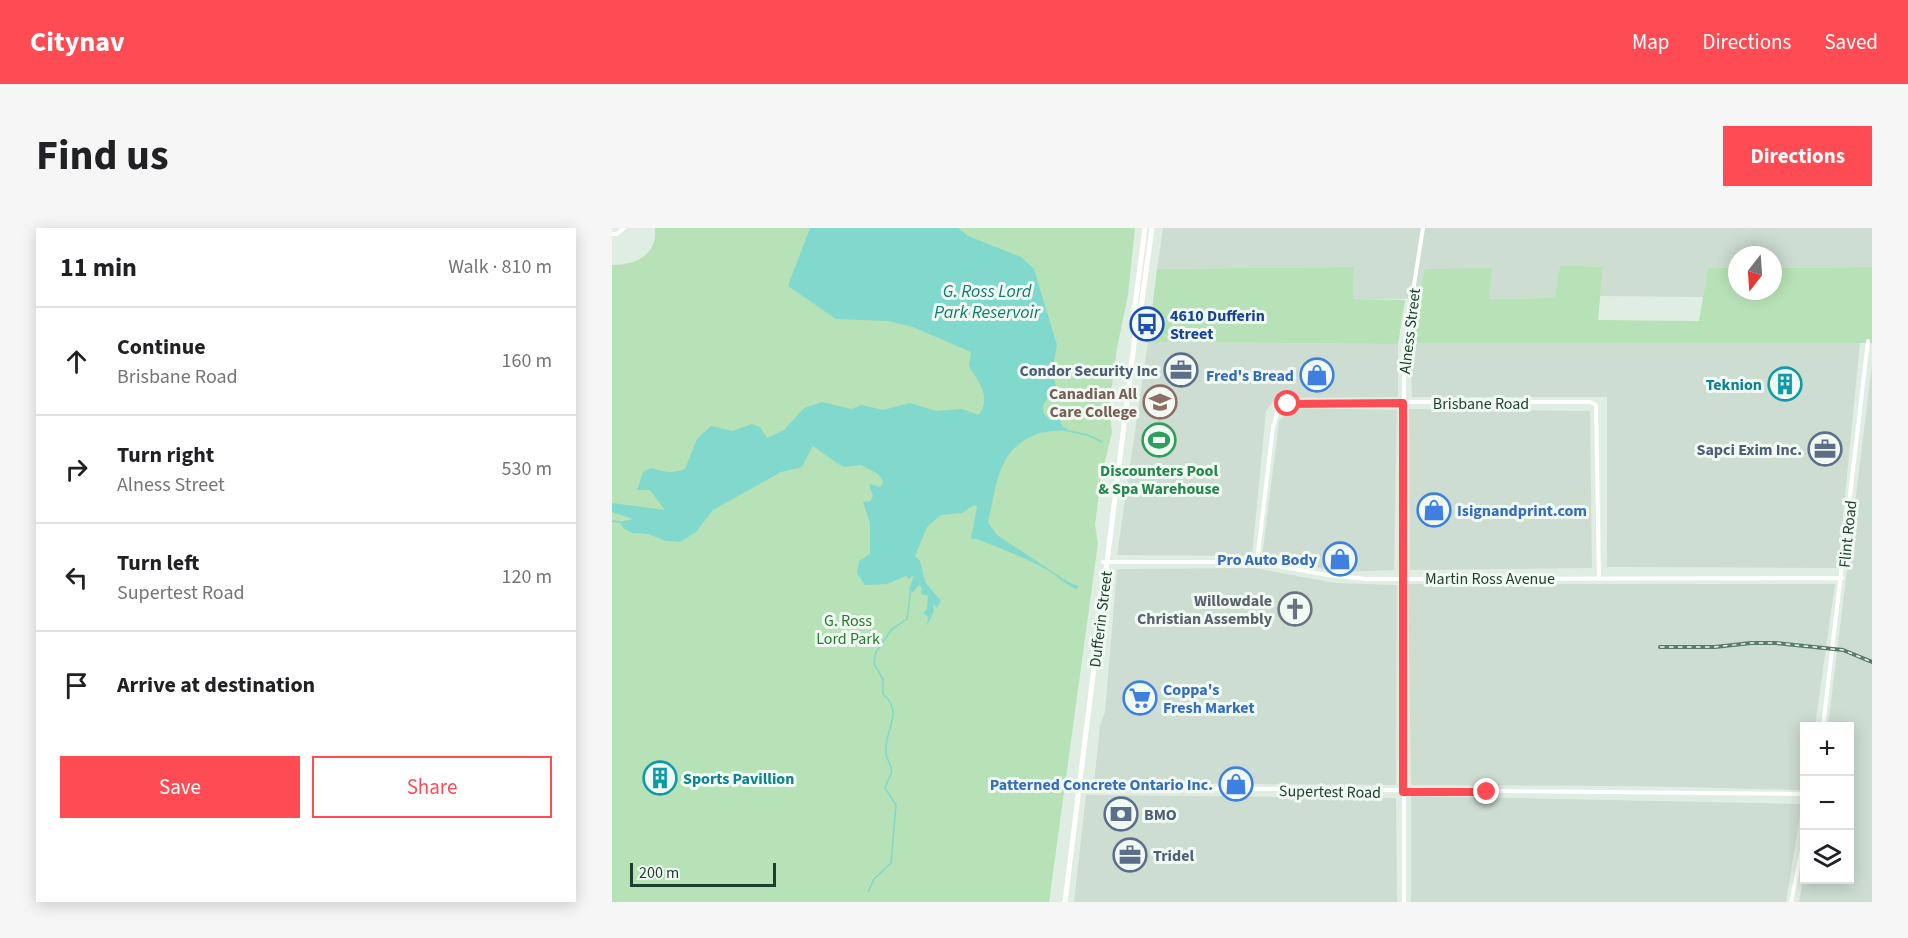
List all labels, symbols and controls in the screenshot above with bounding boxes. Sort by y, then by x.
text: Citynav [30,22,125,62]
text: Map [1632,27,1670,57]
text: Directions [1703,27,1791,57]
text: Saved [1824,27,1878,57]
text: Find us [36,126,169,186]
button: Directions [1723,126,1872,186]
north arrow [1728,246,1782,300]
text: 11 min [60,249,137,286]
text: Walk · 810 m [448,253,552,281]
water label: G. Ross Lord Park Reservoir [934,279,1041,325]
street label: Alness Street [1394,286,1426,375]
place label: 4610 Dufferin Street [1170,305,1265,345]
bus stop icon: 4610 Dufferin Street [1129,306,1165,342]
text: Continue [117,331,206,363]
icon: ahead [60,345,93,378]
text: 160 m [502,347,552,375]
office icon: Condor Security Inc [1163,352,1199,388]
shop icon: Fred's Bread [1299,357,1335,393]
place label: Condor Security Inc [1019,360,1159,382]
text: Brisbane Road [117,363,238,391]
place label: Fred's Bread [1206,365,1294,387]
building icon: Teknion [1767,366,1803,402]
place label: Teknion [1706,374,1762,396]
place label: Canadian All Care College [1049,383,1137,423]
school or university icon: Canadian All Care College [1142,384,1178,420]
route start [1274,390,1300,416]
street label: Brisbane Road [1433,393,1529,415]
sports icon: Discounters Pool & Spa Warehouse [1141,422,1177,458]
office icon: Sapci Exim Inc. [1807,431,1843,467]
text: Turn right [117,439,214,471]
place label: Sapci Exim Inc. [1697,439,1802,461]
icon: right [60,453,93,486]
text: 530 m [502,455,552,483]
place label: Discounters Pool & Spa Warehouse [1098,460,1220,500]
text: Alness Street [117,471,225,499]
shop icon: Isignandprint.com [1416,492,1452,528]
street label: Flint Road [1834,499,1862,569]
place label: Isignandprint.com [1457,500,1587,522]
shop icon: Pro Auto Body [1322,541,1358,577]
text: Turn left [117,547,199,579]
place label: Pro Auto Body [1217,549,1318,571]
icon: left [60,561,93,594]
text: 120 m [502,563,552,591]
street label: Martin Ross Avenue [1425,568,1555,590]
street label: Dufferin Street [1084,569,1118,669]
text: Supertest Road [117,579,245,607]
place label: Willowdale Christian Assembly [1137,590,1273,630]
church icon: Willowdale Christian Assembly [1277,591,1313,627]
park label: G. Ross Lord Park [816,610,880,650]
icon: arrive [60,669,93,702]
text: Arrive at destination [117,669,315,701]
place label: Coppa's Fresh Market [1163,679,1255,719]
supermarket icon: Coppa's Fresh Market [1122,680,1158,716]
map controls [1800,722,1854,884]
button: + [1800,722,1854,776]
button: Save [60,756,300,818]
button: Share [312,756,552,818]
building icon: Sports Pavillion [642,760,678,796]
shop icon: Patterned Concrete Ontario Inc. [1218,766,1254,802]
place label: Sports Pavillion [683,768,794,790]
place label: Patterned Concrete Ontario Inc. [990,774,1213,796]
button: − [1800,776,1854,830]
route end [1473,778,1499,804]
street label: Supertest Road [1279,780,1381,804]
bank icon: BMO [1103,796,1139,832]
place label: BMO [1144,804,1177,826]
button: layers [1800,830,1854,884]
office icon: Tridel [1112,837,1148,873]
place label: Tridel [1153,845,1194,867]
scale bar [630,860,776,888]
text: 200 m [639,862,679,884]

